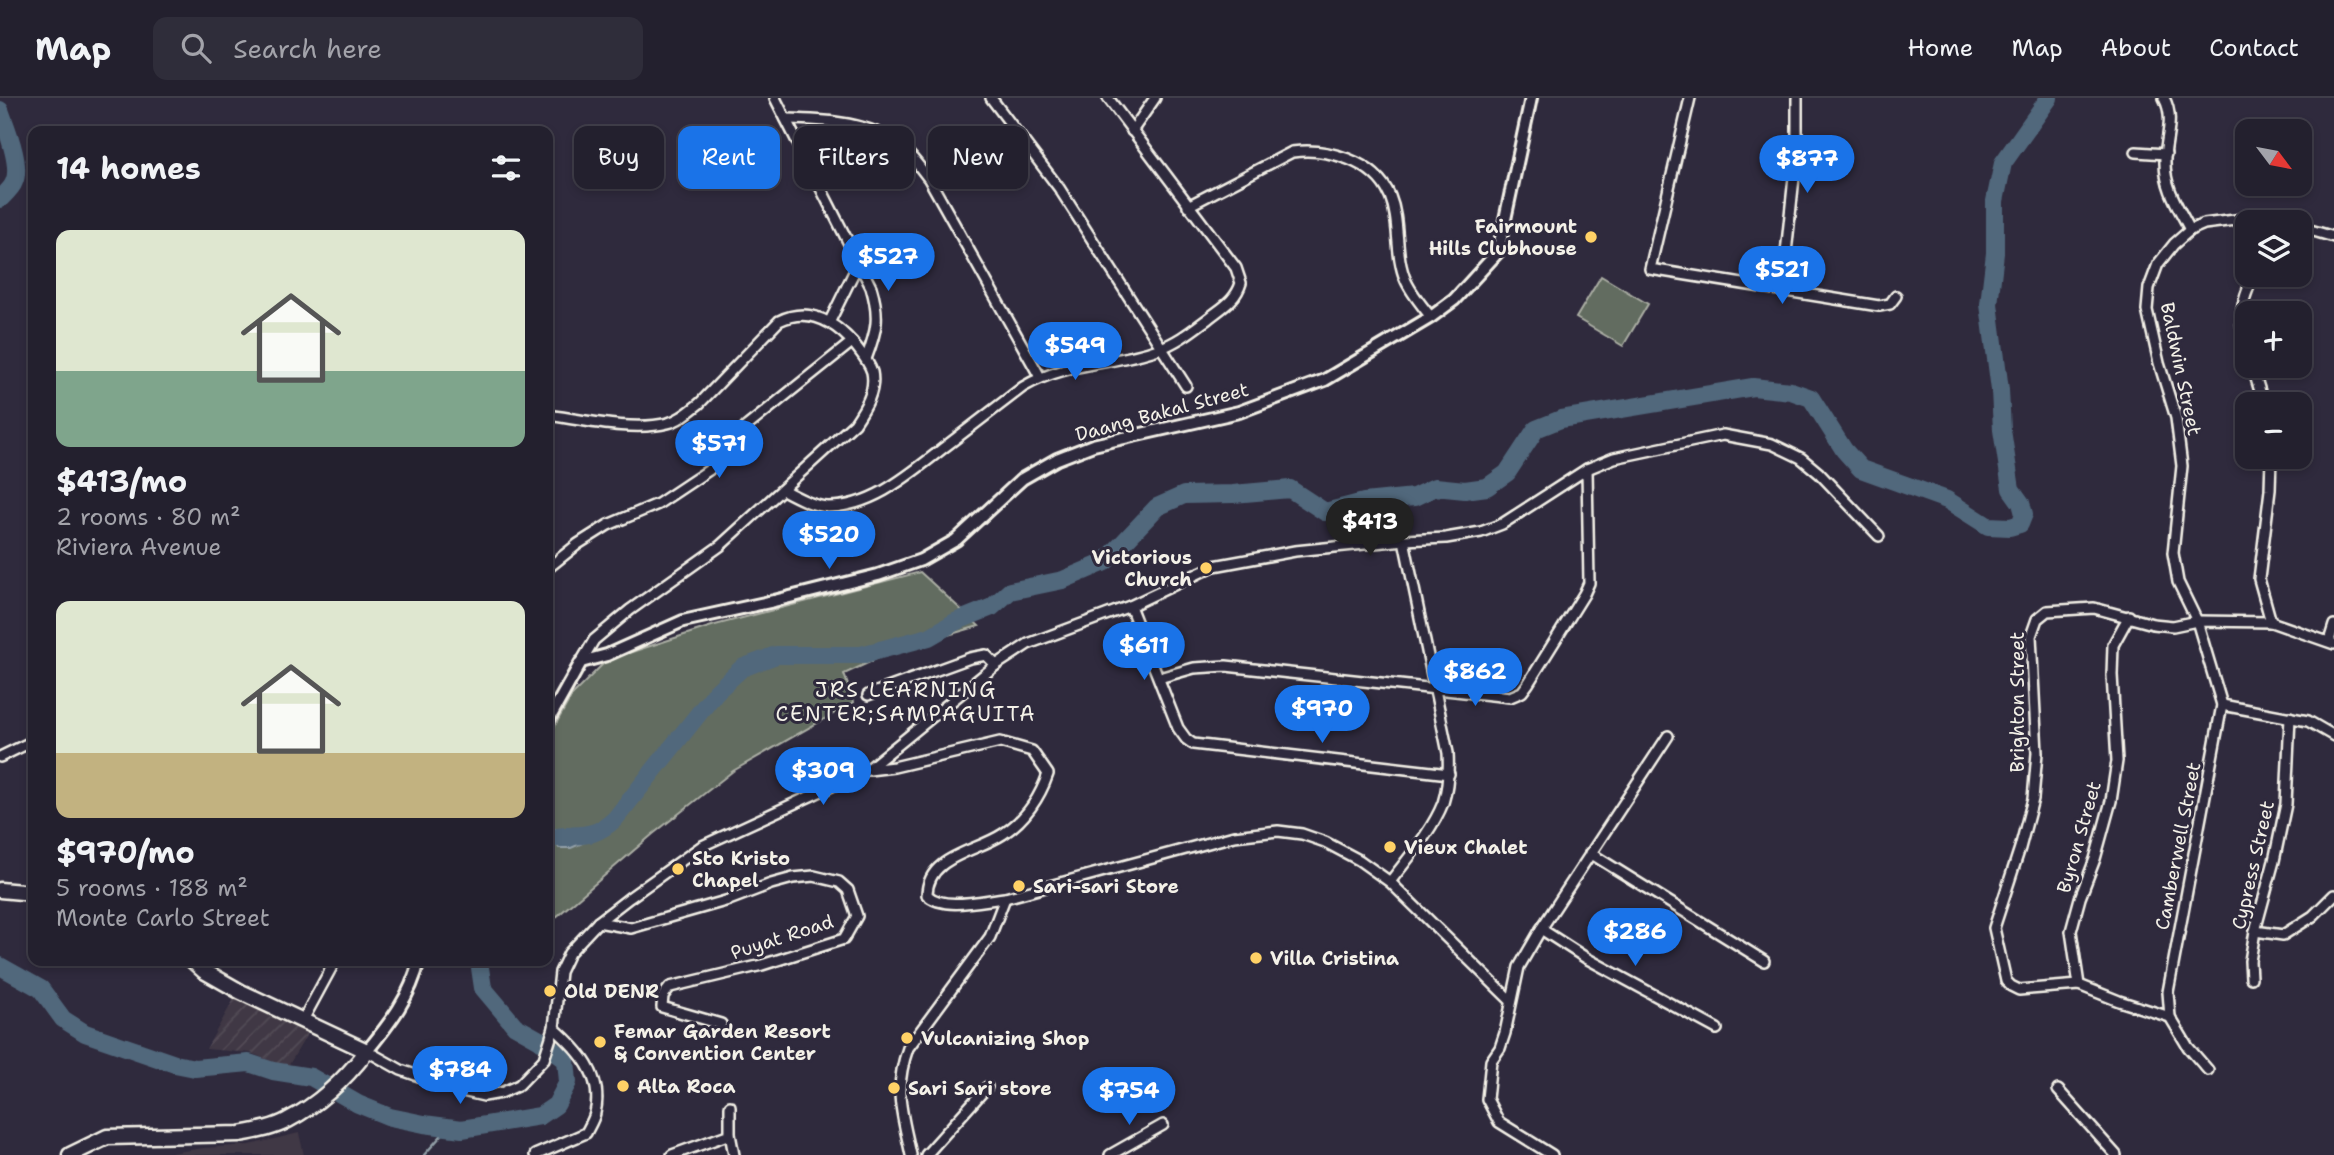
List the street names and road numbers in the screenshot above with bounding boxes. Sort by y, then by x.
street label: Baldwin Street [2155,300,2207,438]
street label: Daang Bakal Street [1073,377,1251,447]
street label: Brighton Street [2005,632,2030,772]
street label: Camberwell Street [2149,760,2207,932]
street label: Byron Street [2051,778,2107,896]
street label: Cypress Street [2226,798,2280,932]
street label: Puyat Road [727,909,837,965]

